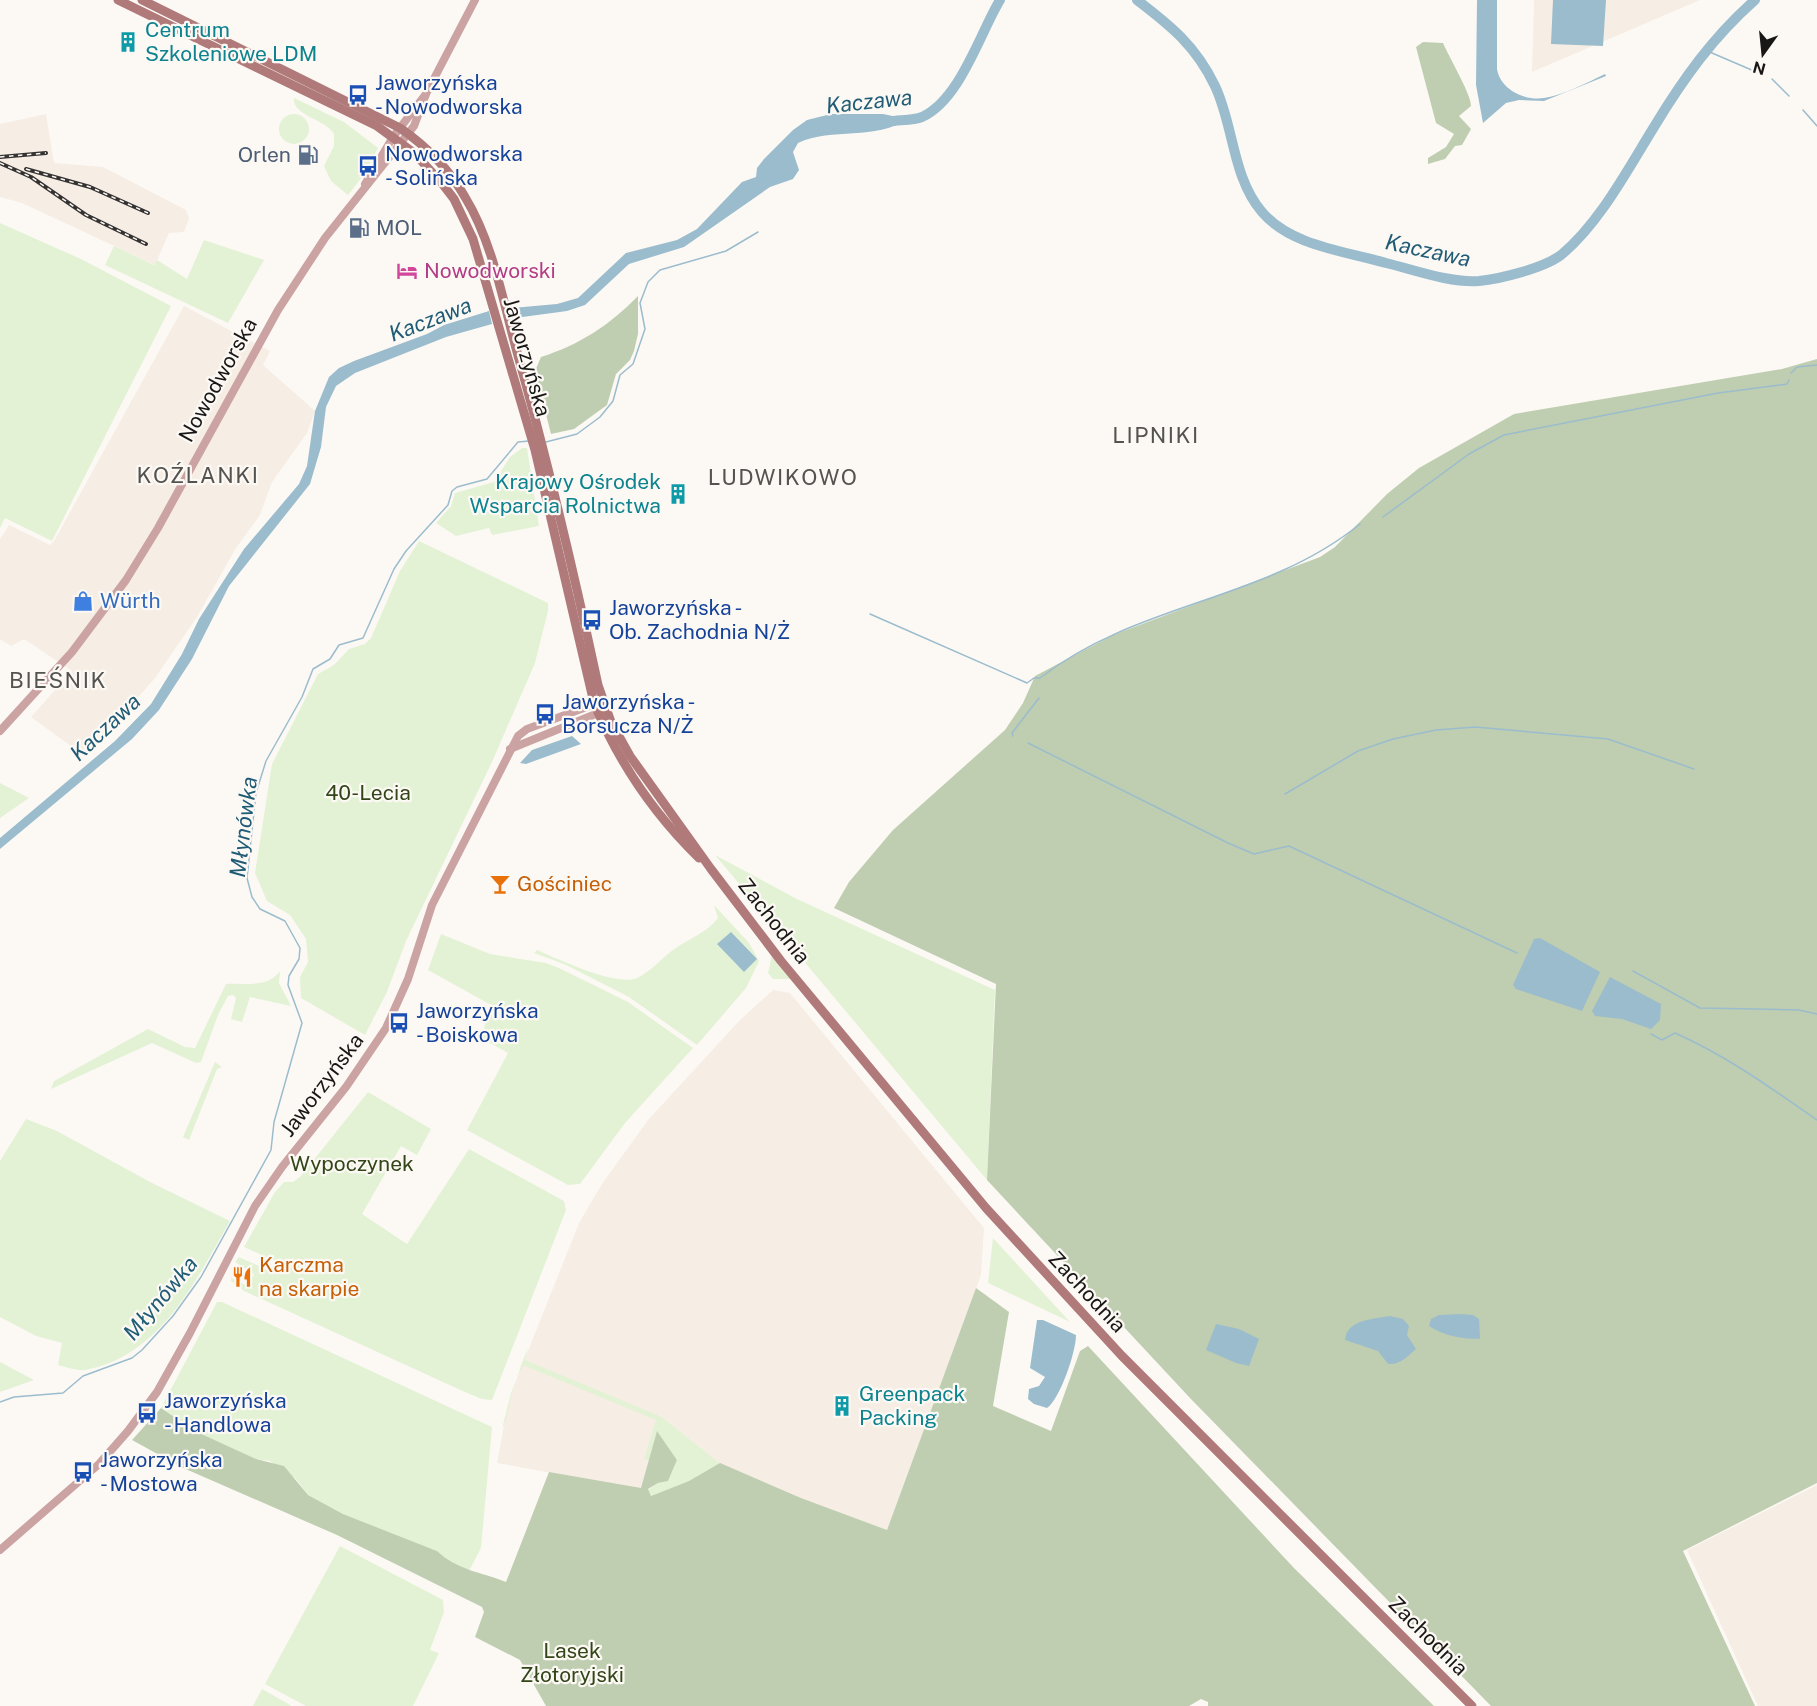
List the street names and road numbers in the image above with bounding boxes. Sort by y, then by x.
street label: Jaworzyńska [499,294,556,419]
street label: Nowodworska [173,313,262,446]
street label: Zachodnia [733,873,816,969]
street label: Jaworzyńska [275,1028,369,1141]
street label: Zachodnia [1043,1246,1131,1337]
street label: Zachodnia [1383,1591,1473,1681]

